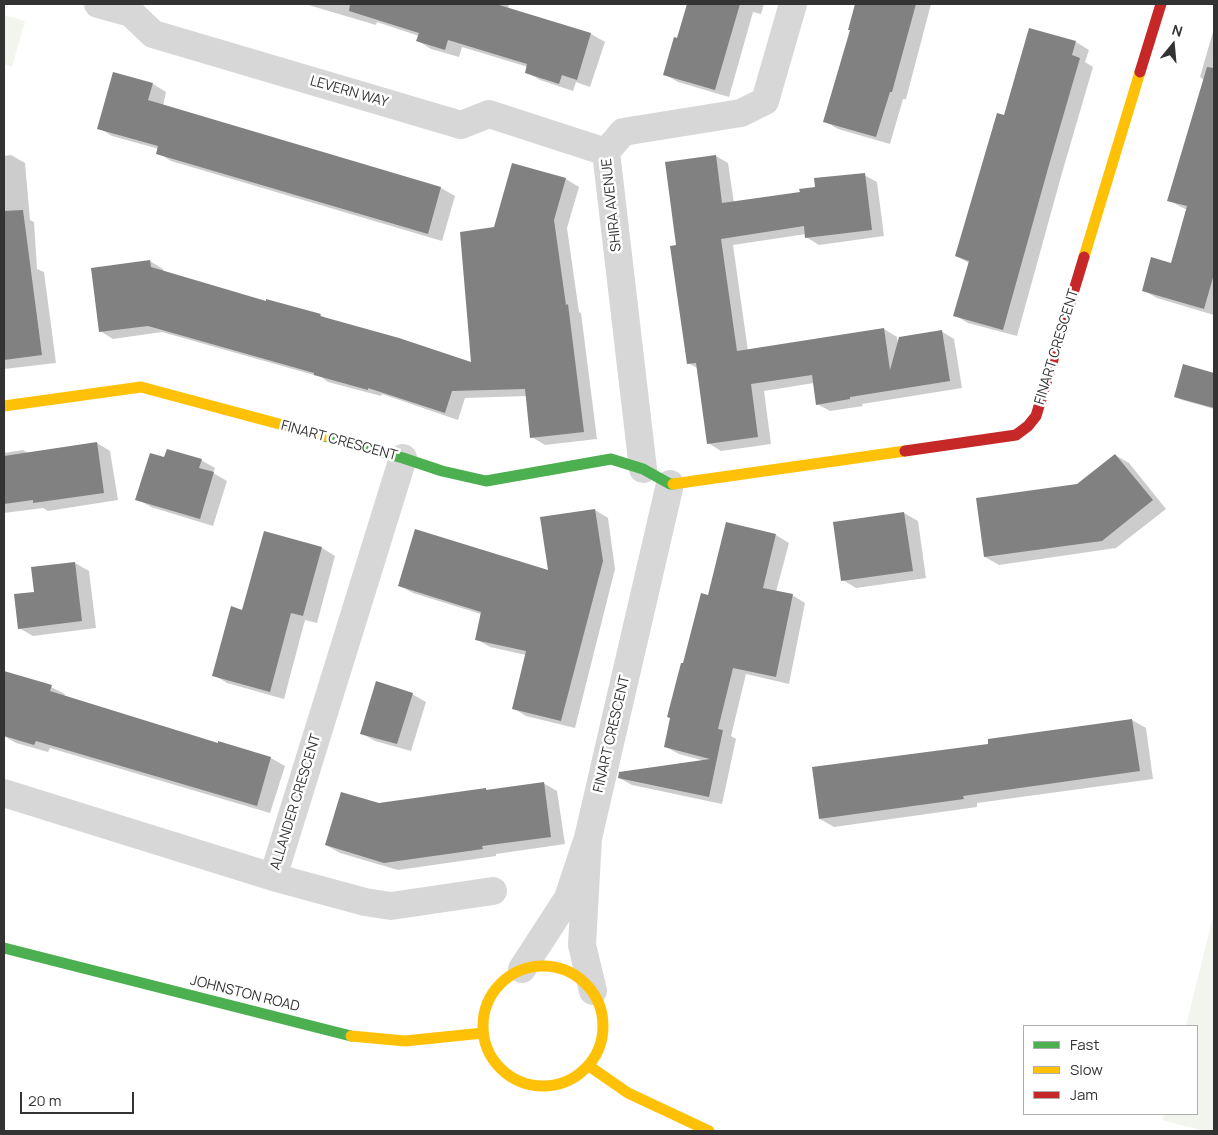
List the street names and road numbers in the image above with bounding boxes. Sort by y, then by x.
street label: LEVERN WAY [308,73,390,111]
street label: SHIRA AVENUE [599,158,625,252]
street label: FINART CRESCENT [1031,287,1083,407]
street label: FINART CRESCENT [279,417,399,465]
street label: FINART CRESCENT [590,674,634,794]
street label: ALLANDER CRESCENT [267,732,325,872]
street label: JOHNSTON ROAD [189,972,301,1016]

